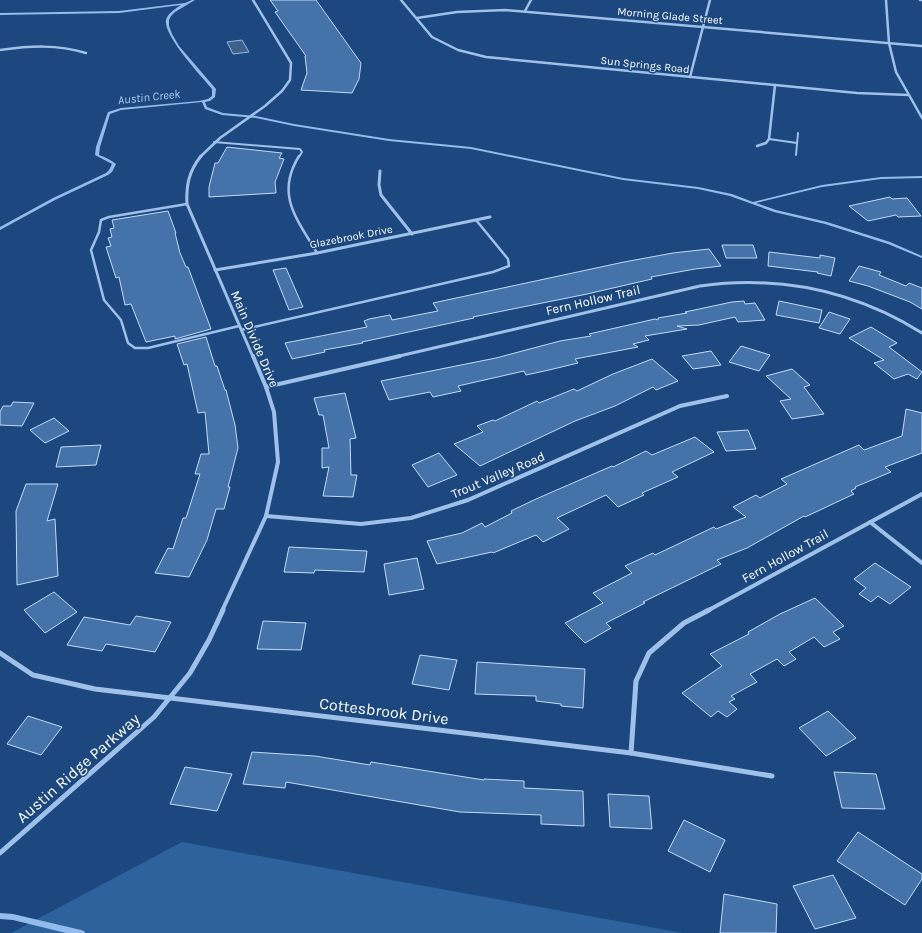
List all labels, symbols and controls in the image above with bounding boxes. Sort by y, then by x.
street label: Morning Glade Street [617,5,723,27]
street label: Sun Springs Road [600,54,690,76]
water label: Austin Creek [117,87,182,107]
street label: Glazebrook Drive [308,223,394,251]
street label: Fern Hollow Trail [544,282,642,318]
street label: Main Divide Drive [228,288,282,390]
street label: Trout Valley Road [449,449,547,501]
street label: Fern Hollow Trail [739,526,831,586]
street label: Cottesbrook Drive [318,694,450,728]
street label: Austin Ridge Parkway [13,709,144,827]

